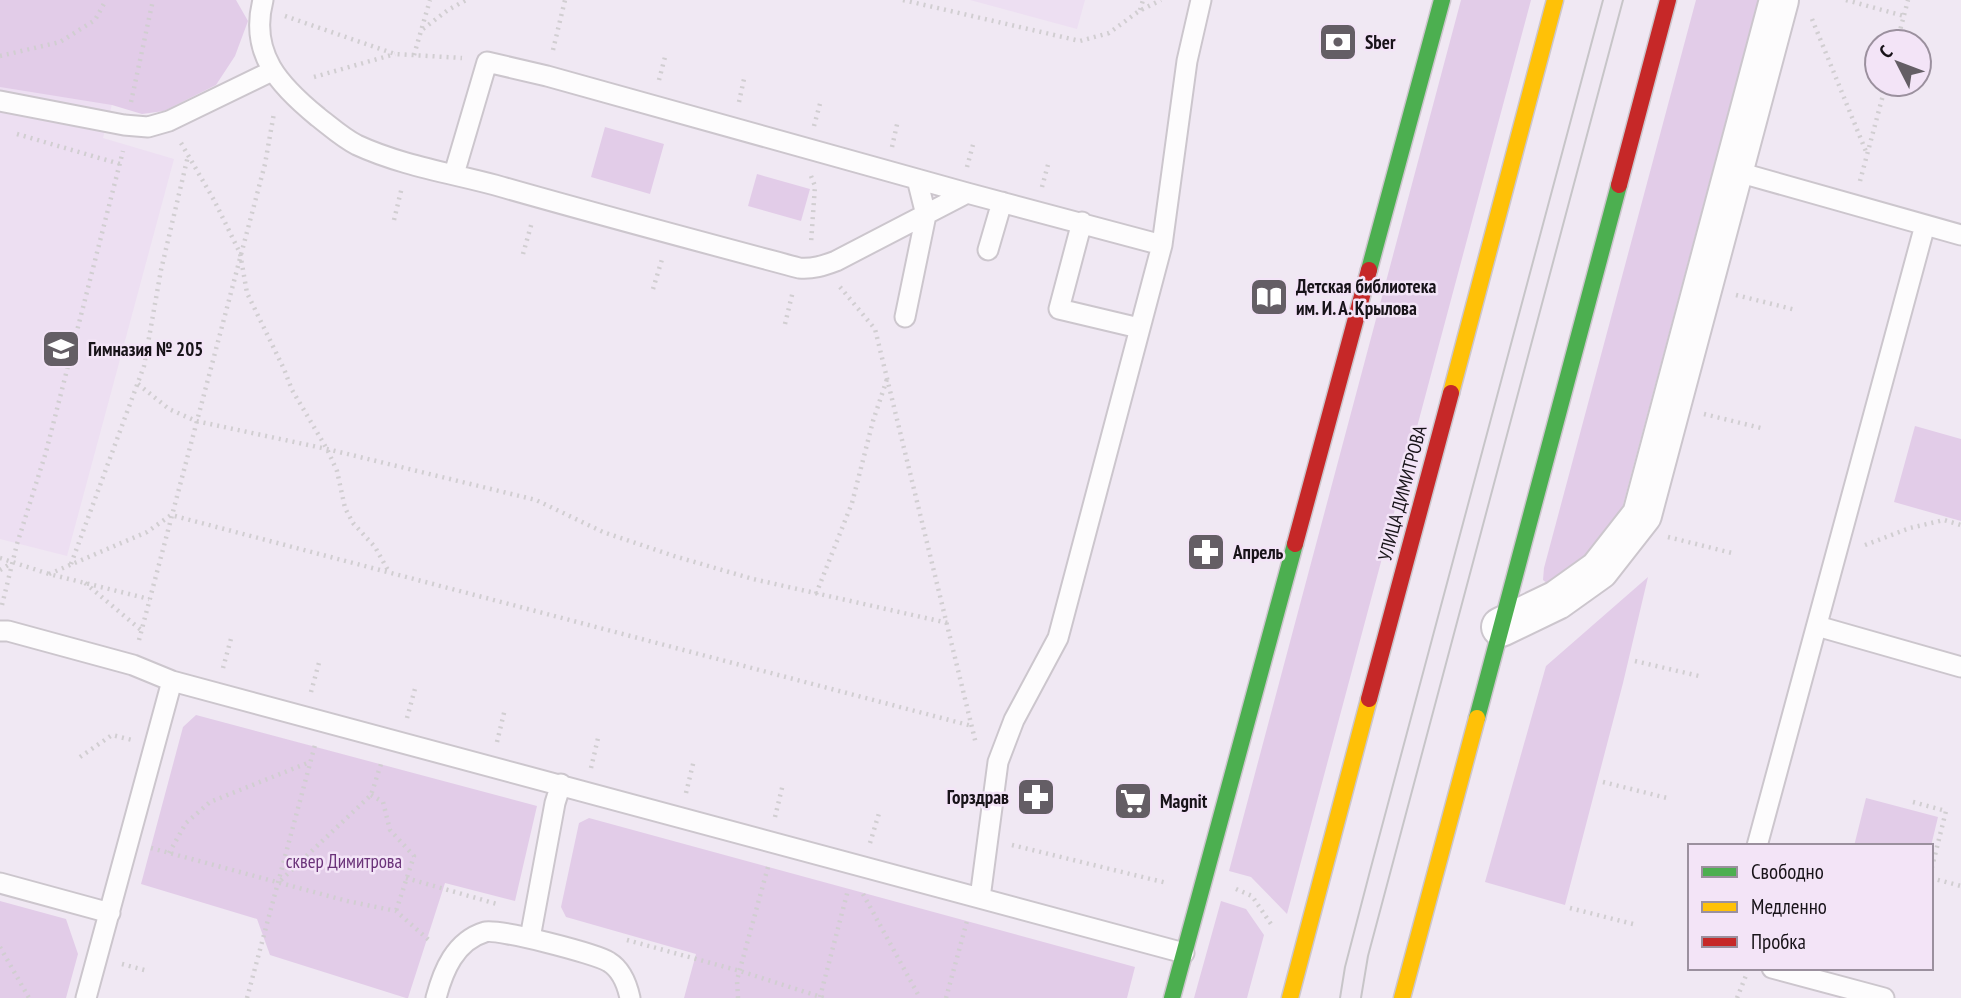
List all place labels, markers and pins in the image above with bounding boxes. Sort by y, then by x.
bank icon: Sber [1317,21,1359,63]
place label: Sber [1365,30,1396,54]
place label: Детская библиотека им. И. А. Крылова [1296,274,1436,320]
library icon: Детская библиотека им. И. А. Крылова [1248,276,1290,318]
school or university icon: Гимназия № 205 [40,328,82,370]
place label: Гимназия № 205 [88,337,203,361]
pharmacy icon: Апрель [1185,531,1227,573]
place label: Апрель [1232,540,1284,564]
pharmacy icon: Горздрав [1015,776,1057,818]
supermarket icon: Magnit [1112,780,1154,822]
place label: Горздрав [947,785,1009,809]
place label: Magnit [1160,789,1208,813]

